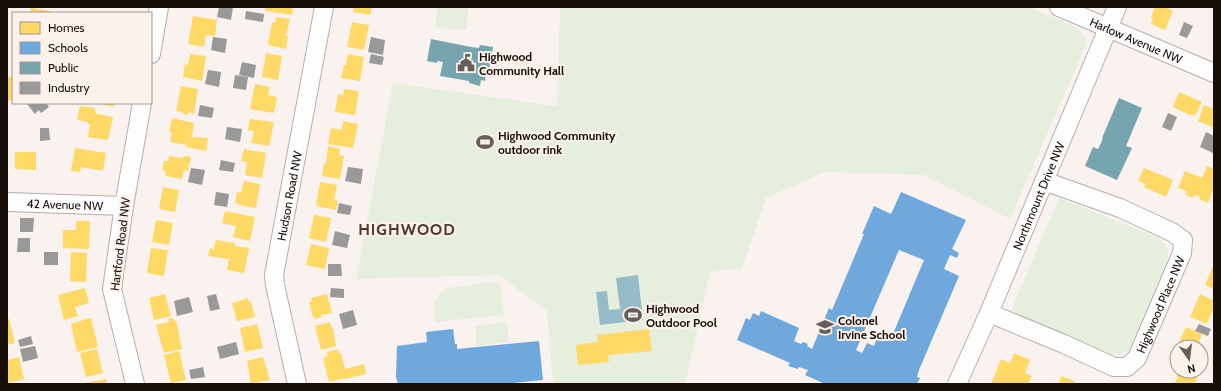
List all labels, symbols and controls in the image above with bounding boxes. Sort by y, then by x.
legend [12,12,152,104]
street label: Harlow Avenue NW [1088,14,1185,67]
text: Homes [48,20,85,35]
text: Schools [48,40,88,55]
place label: Highwood Community Hall [479,49,564,78]
public building icon: Highwood Community Hall [456,53,476,73]
text: Public [48,60,79,75]
text: Industry [48,80,89,95]
place label: Highwood Community outdoor rink [498,128,616,157]
sports icon: Highwood Community outdoor rink [475,132,495,152]
street label: Northmount Drive NW [1009,139,1068,252]
street label: Hudson Road NW [273,149,305,242]
street label: 42 Avenue NW [26,195,104,213]
street label: Hartford Road NW [107,196,133,292]
district label: HIGHWOOD [358,220,456,239]
street label: Highwood Place NW [1133,253,1188,355]
place label: Highwood Outdoor Pool [646,301,717,330]
sports icon: Highwood Outdoor Pool [623,305,643,325]
place label: Colonel Irvine School [838,313,905,342]
school or university icon: Colonel Irvine School [815,317,835,337]
north arrow [1169,339,1209,379]
text: N [1186,361,1197,376]

